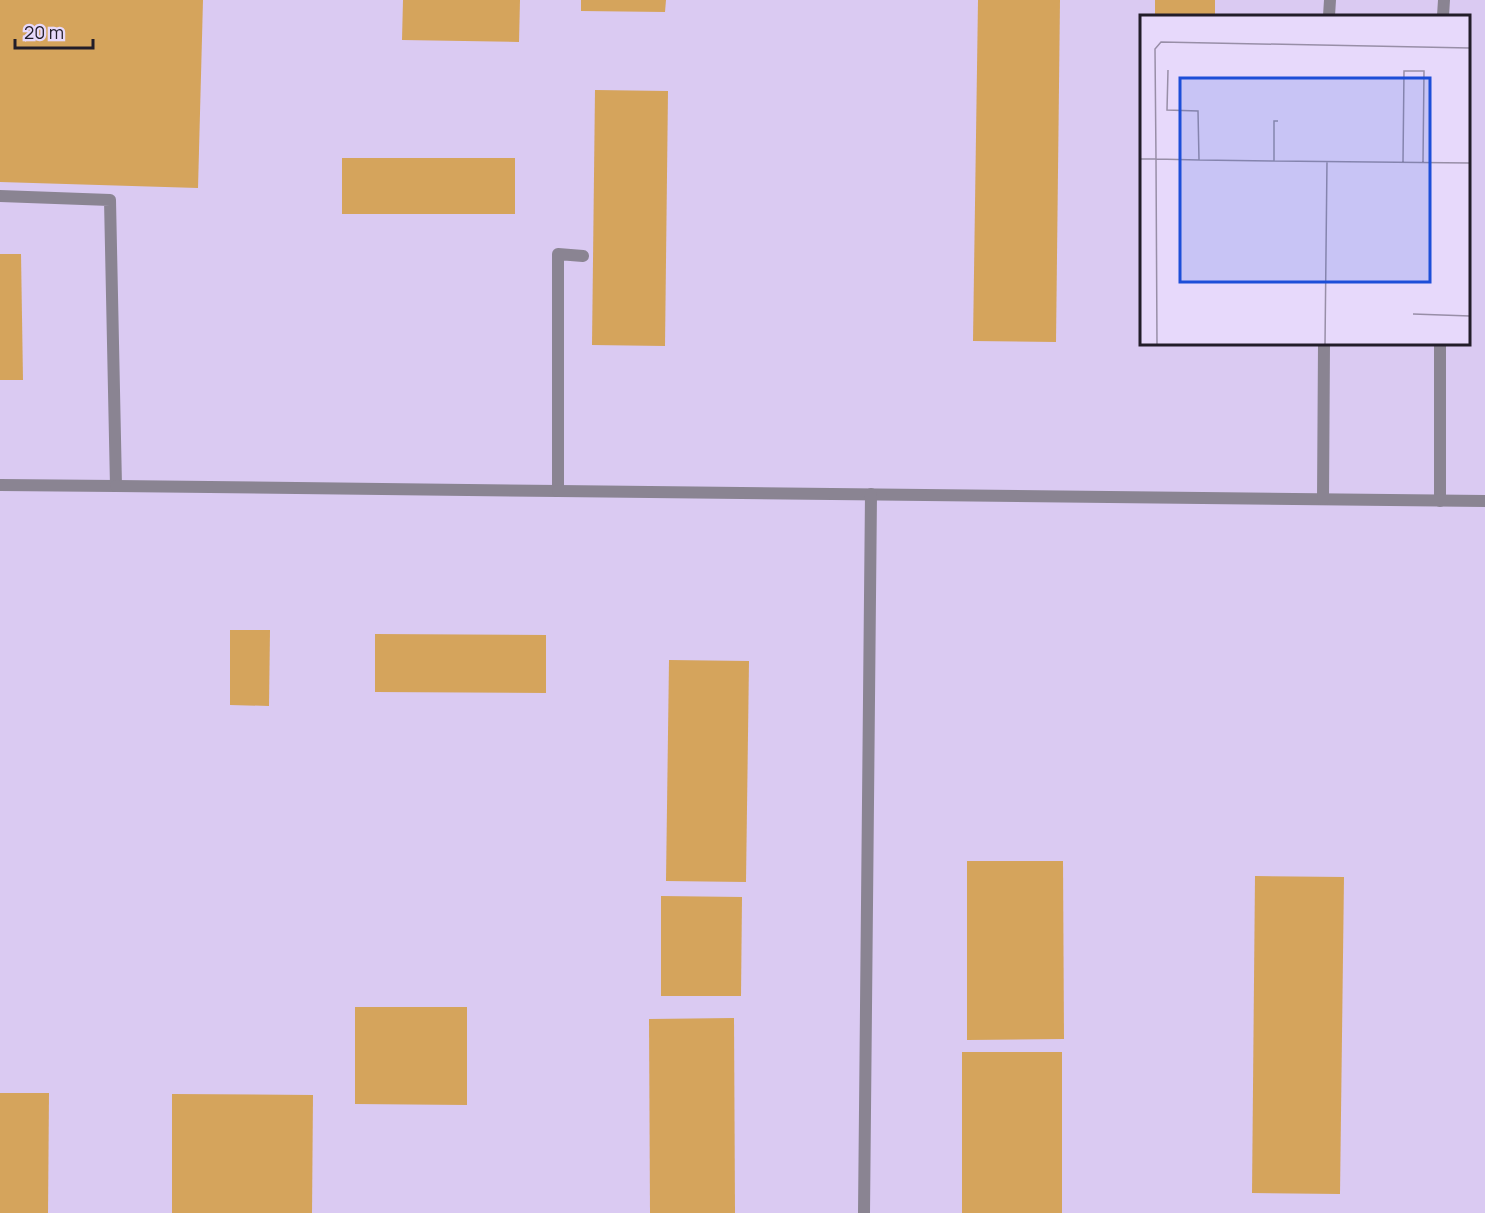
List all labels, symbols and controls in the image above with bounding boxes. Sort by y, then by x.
scale bar [15,12,93,50]
inset map [1140,15,1470,345]
text: 20 m [24,20,64,44]

